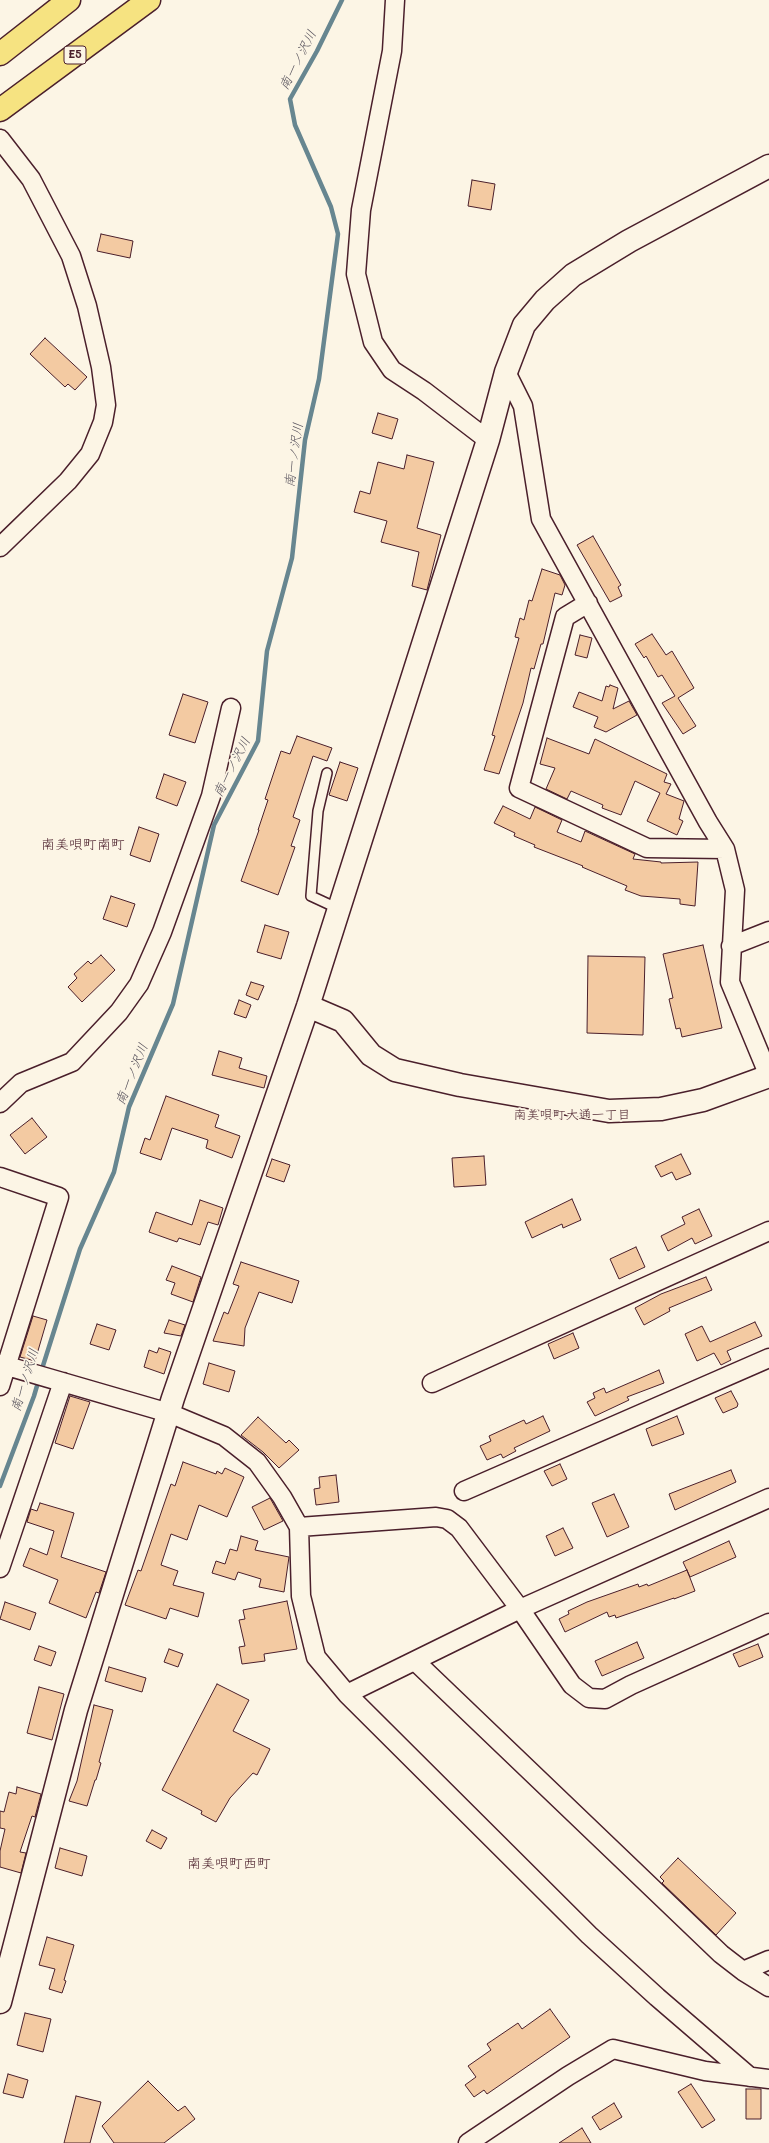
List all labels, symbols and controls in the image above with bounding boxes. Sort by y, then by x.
water label: 南一ノ沢川 [276,28,320,92]
road number: E5 [64,46,86,64]
water label: 南一ノ沢川 [282,422,306,488]
water label: 南一ノ沢川 [210,735,254,799]
district label: 南美唄町南町 [41,837,125,853]
water label: 南一ノ沢川 [113,1041,151,1107]
district label: 南美唄町大通一丁目 [514,1107,630,1123]
water label: 南一ノ沢川 [8,1347,42,1413]
district label: 南美唄町西町 [187,1856,271,1872]

